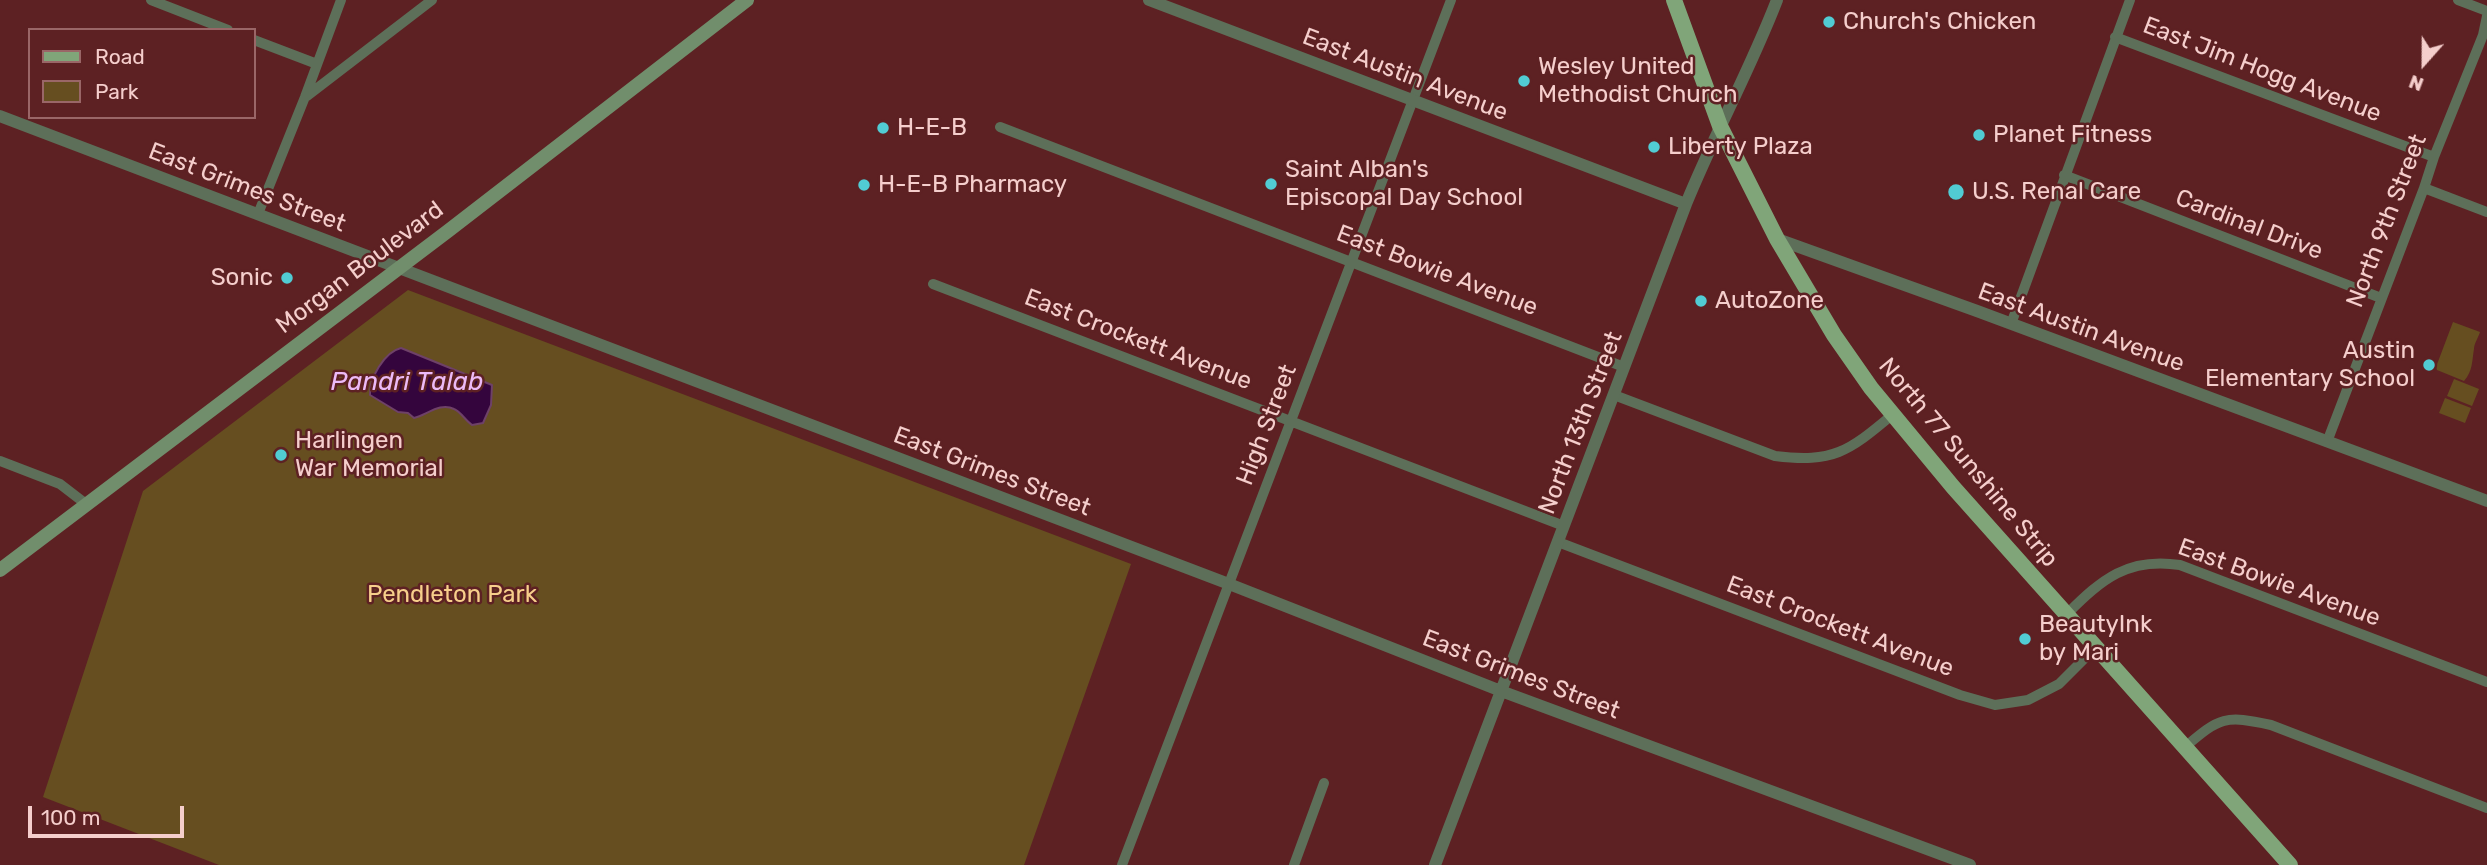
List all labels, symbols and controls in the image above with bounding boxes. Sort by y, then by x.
place label: Church's Chicken [1843,8,2036,36]
street label: East Jim Hogg Avenue [2139,11,2385,129]
marker: Church's Chicken [1821,14,1837,30]
street label: East Austin Avenue [1298,23,1512,127]
legend [28,28,256,119]
north arrow [2389,28,2459,98]
text: Road [95,44,145,69]
place label: Wesley United Methodist Church [1538,53,1738,109]
text: N [2406,70,2427,96]
marker: Wesley United Methodist Church [1516,73,1532,89]
text: Park [95,79,139,104]
place label: H-E-B [897,114,967,142]
marker: H-E-B [875,120,891,136]
place label: Planet Fitness [1993,121,2152,149]
marker: Planet Fitness [1971,127,1987,143]
street label: North 9th Street [2341,130,2433,312]
place label: Liberty Plaza [1668,133,1813,161]
street label: East Grimes Street [144,137,350,239]
marker: Liberty Plaza [1646,139,1662,155]
place label: Saint Alban's Episcopal Day School [1285,156,1523,212]
place label: H-E-B Pharmacy [878,171,1067,199]
marker: Saint Alban's Episcopal Day School [1263,176,1279,192]
marker: H-E-B Pharmacy [856,177,872,193]
place label: U.S. Renal Care [1972,178,2141,206]
marker: U.S. Renal Care [1946,182,1966,202]
street label: Cardinal Drive [2171,184,2327,266]
street label: Morgan Boulevard [271,196,449,340]
street label: East Bowie Avenue [1332,219,1542,323]
place label: Sonic [211,264,273,292]
marker: Sonic [279,270,295,286]
street label: East Austin Avenue [1974,277,2188,379]
street label: East Crockett Avenue [1020,283,1256,397]
place label: AutoZone [1715,287,1824,315]
marker: AutoZone [1693,293,1709,309]
street label: North 13th Street [1533,328,1629,518]
place label: Austin Elementary School [2205,337,2415,393]
street label: North 77 Sunshine Strip [1872,353,2064,573]
marker: Austin Elementary School [2421,357,2437,373]
street label: High Street [1231,360,1303,490]
water label: Pandri Talab [330,366,484,398]
street label: East Grimes Street [889,421,1095,523]
place label: Harlingen War Memorial [295,427,444,483]
marker: Harlingen War Memorial [273,447,289,463]
street label: East Bowie Avenue [2174,533,2384,633]
street label: East Crockett Avenue [1722,570,1958,684]
park label: Pendleton Park [367,581,537,609]
place label: BeautyInk by Mari [2039,611,2152,667]
street label: East Grimes Street [1418,624,1624,726]
marker: BeautyInk by Mari [2017,631,2033,647]
scale bar [32,792,187,836]
text: 100 m [41,805,100,830]

